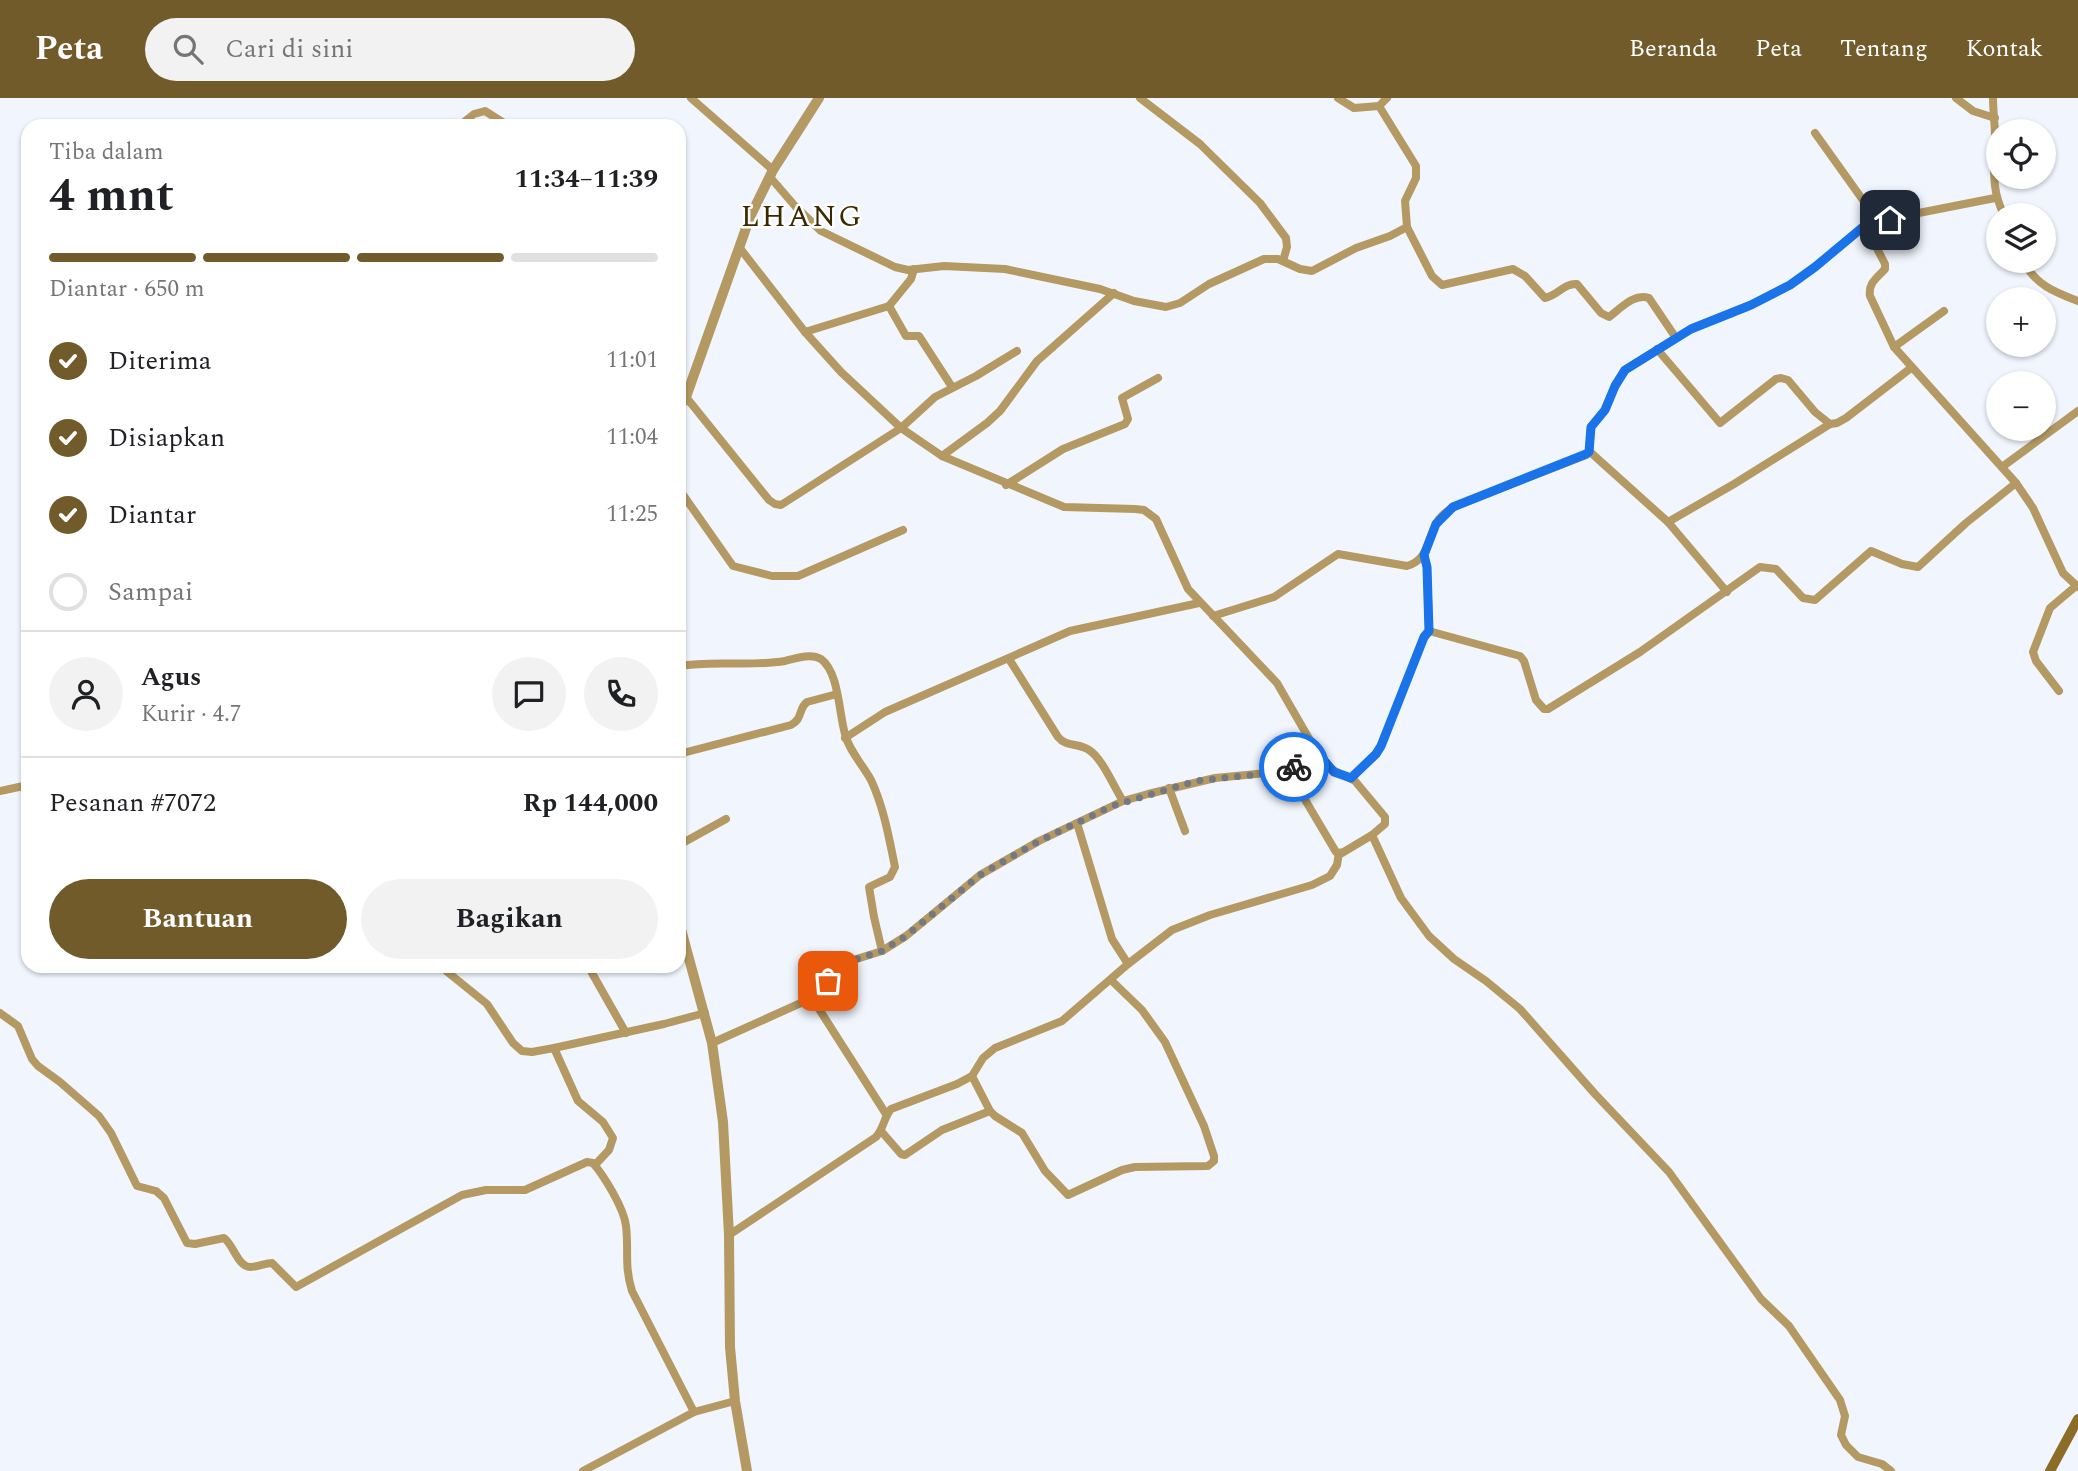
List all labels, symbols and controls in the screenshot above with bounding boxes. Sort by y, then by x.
search box [145,18,635,81]
text: Peta [35,24,103,74]
text: Cari di sini [225,29,353,69]
icon: search [169,30,207,68]
text: Beranda [1629,31,1717,67]
text: Peta [1755,31,1802,67]
text: Tentang [1840,31,1928,67]
text: Kontak [1966,31,2043,67]
map controls [1986,119,2056,441]
button: locate [1986,119,2056,189]
text: Tiba dalam [49,135,163,170]
text: 11:34–11:39 [514,159,658,199]
text: 4 mnt [49,161,174,231]
pin [1860,190,1920,250]
district label: LHANG [741,194,863,240]
icon: home [1871,201,1909,239]
button: layers [1986,203,2056,273]
text: Diantar · 650 m [49,272,204,307]
button: + [1986,287,2056,357]
text: Diterima [108,341,211,381]
icon: check [49,342,87,380]
text: 11:01 [606,343,658,378]
button: − [1986,371,2056,441]
text: Disiapkan [108,418,225,458]
icon: check [49,419,87,457]
text: 11:04 [606,420,658,455]
text: Diantar [108,495,196,535]
icon: check [49,496,87,534]
text: 11:25 [606,497,658,532]
text: Sampai [108,572,193,612]
button: person [49,657,123,731]
text: Agus [141,657,201,697]
button: chat [492,657,566,731]
button: phone [584,657,658,731]
text: Kurir · 4.7 [141,697,241,732]
courier [1259,732,1329,802]
icon: bike [1275,748,1313,786]
text: Pesanan #7072 [49,783,216,823]
text: Rp 144,000 [523,783,658,823]
button: Bantuan [49,879,347,959]
button: Bagikan [361,879,658,959]
pin [798,951,858,1011]
icon: bag [809,962,847,1000]

